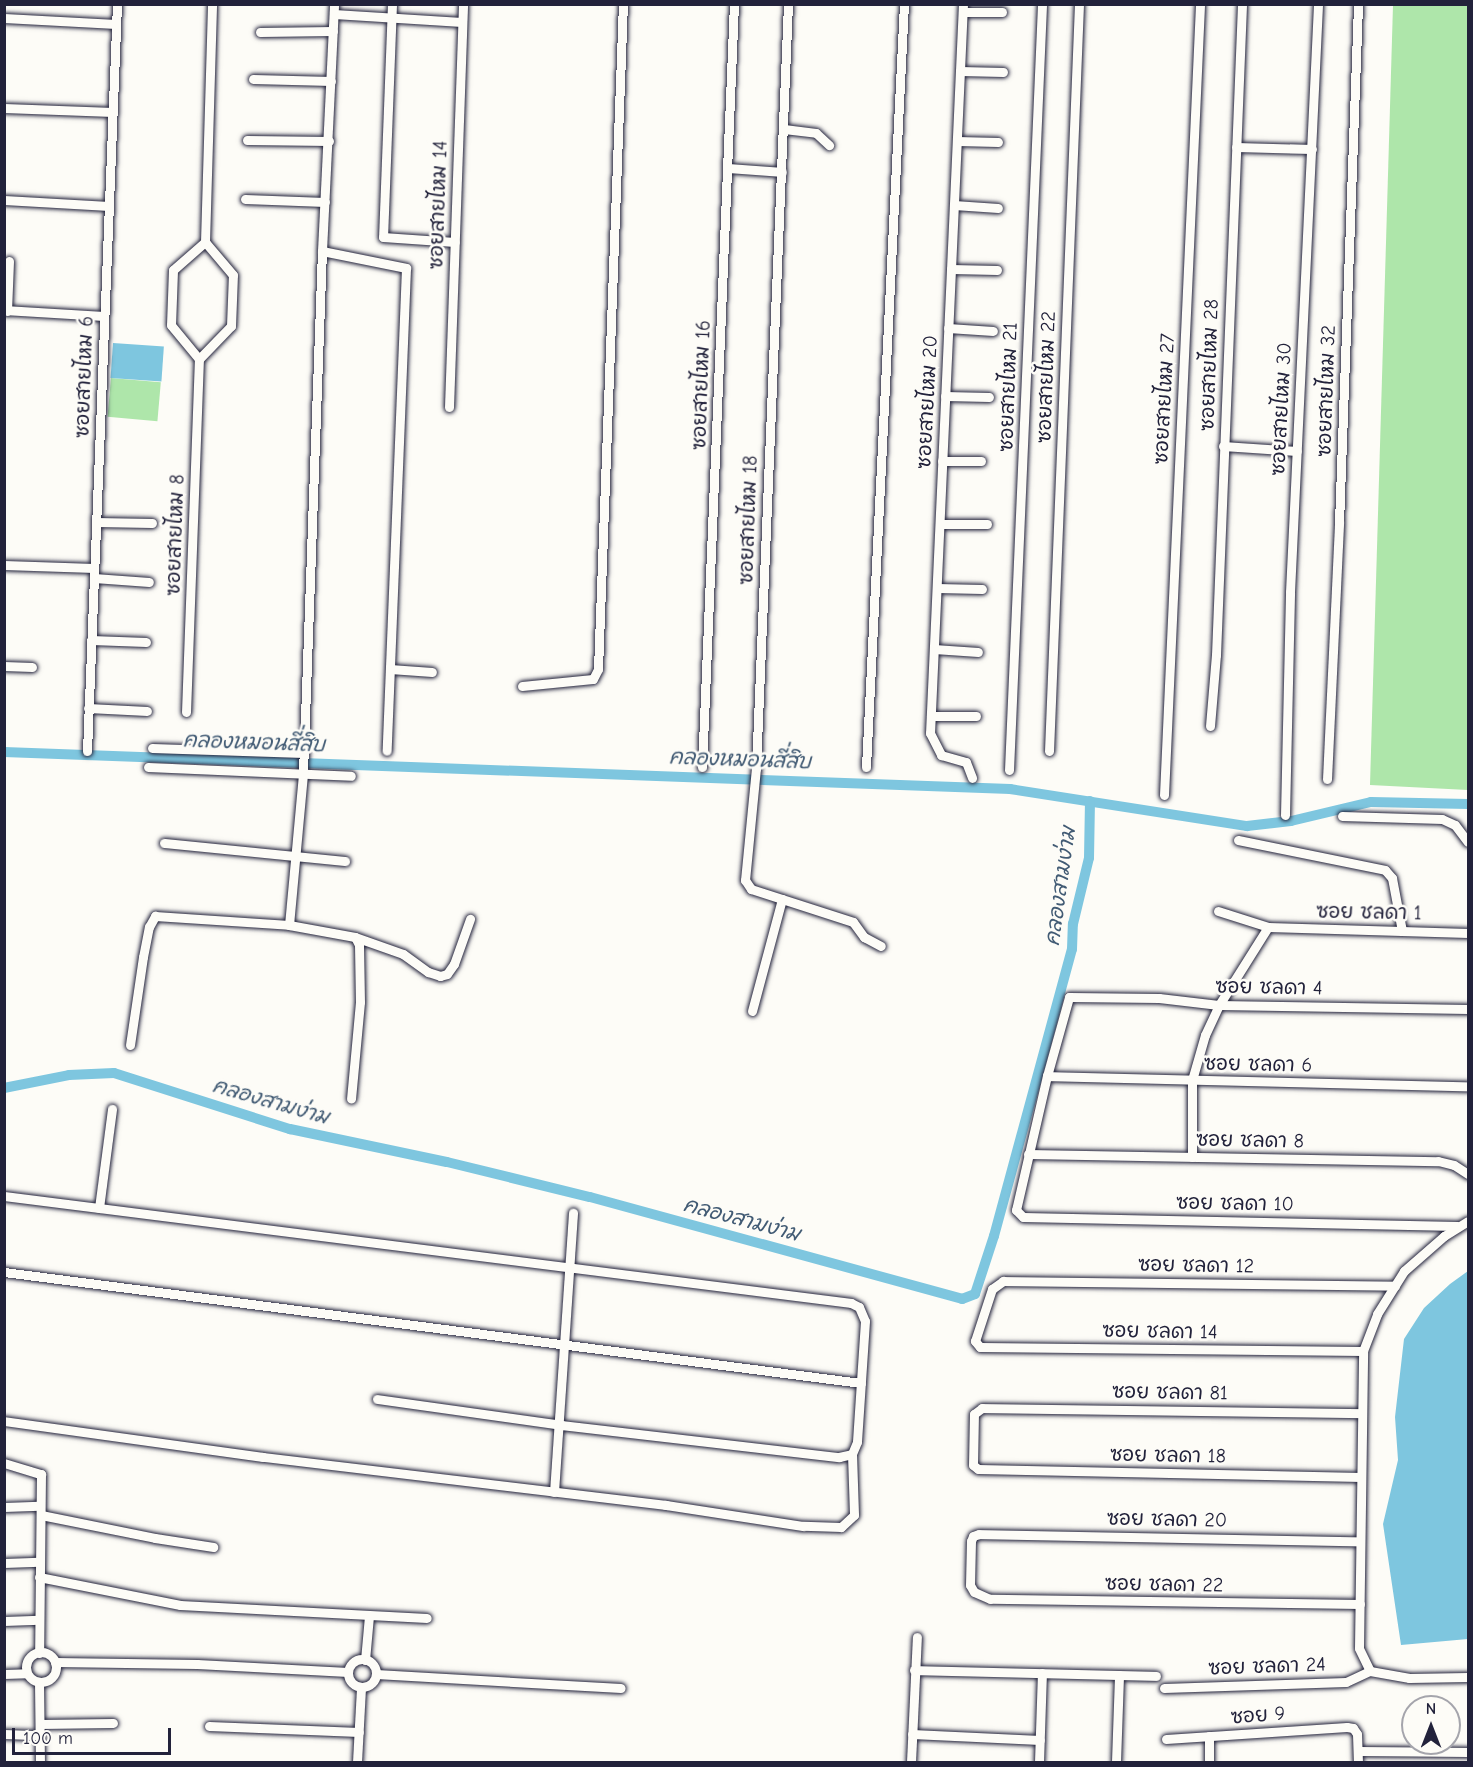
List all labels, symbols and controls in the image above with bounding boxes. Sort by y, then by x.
street label: ซอยสายไหม 14 [424,140,452,270]
street label: ซอยสายไหม 28 [1195,299,1223,431]
street label: ซอยสายไหม 22 [1032,311,1060,443]
street label: ซอยสายไหม 6 [70,316,98,438]
street label: ซอยสายไหม 16 [687,320,715,450]
street label: ซอยสายไหม 21 [994,322,1022,452]
street label: ซอยสายไหม 32 [1312,325,1340,457]
street label: ซอยสายไหม 27 [1149,333,1179,465]
street label: ซอยสายไหม 20 [912,335,942,469]
street label: ซอยสายไหม 30 [1266,342,1296,476]
street label: ซอยสายไหม 18 [734,455,762,585]
street label: ซอยสายไหม 8 [161,474,189,596]
water label: คลองหมอนสี่สิบ [183,727,325,757]
water label: คลองหมอนสี่สิบ [669,744,811,774]
water label: คลองสามง่าม [1039,825,1081,947]
street label: ซอย ชลดา 1 [1316,899,1422,925]
street label: ซอย ชลดา 4 [1215,974,1323,1000]
street label: ซอย ชลดา 6 [1204,1051,1312,1077]
water label: คลองสามง่าม [210,1072,332,1130]
street label: ซอย ชลดา 8 [1196,1127,1304,1153]
street label: ซอย ชลดา 10 [1176,1190,1294,1216]
water label: คลองสามง่าม [681,1191,803,1247]
street label: ซอย ชลดา 12 [1138,1252,1254,1278]
street label: ซอย ชลดา 14 [1102,1318,1218,1344]
street label: ซอย ชลดา 81 [1112,1379,1228,1405]
street label: ซอย ชลดา 18 [1110,1442,1226,1468]
street label: ซอย ชลดา 20 [1107,1506,1227,1532]
street label: ซอย ชลดา 22 [1105,1571,1223,1597]
street label: ซอย ชลดา 24 [1208,1652,1326,1680]
north arrow [1401,1695,1461,1755]
text: N [1426,1700,1436,1718]
street label: ซอย 9 [1230,1701,1286,1729]
scale bar [15,1716,174,1754]
text: 100 m [23,1728,73,1749]

